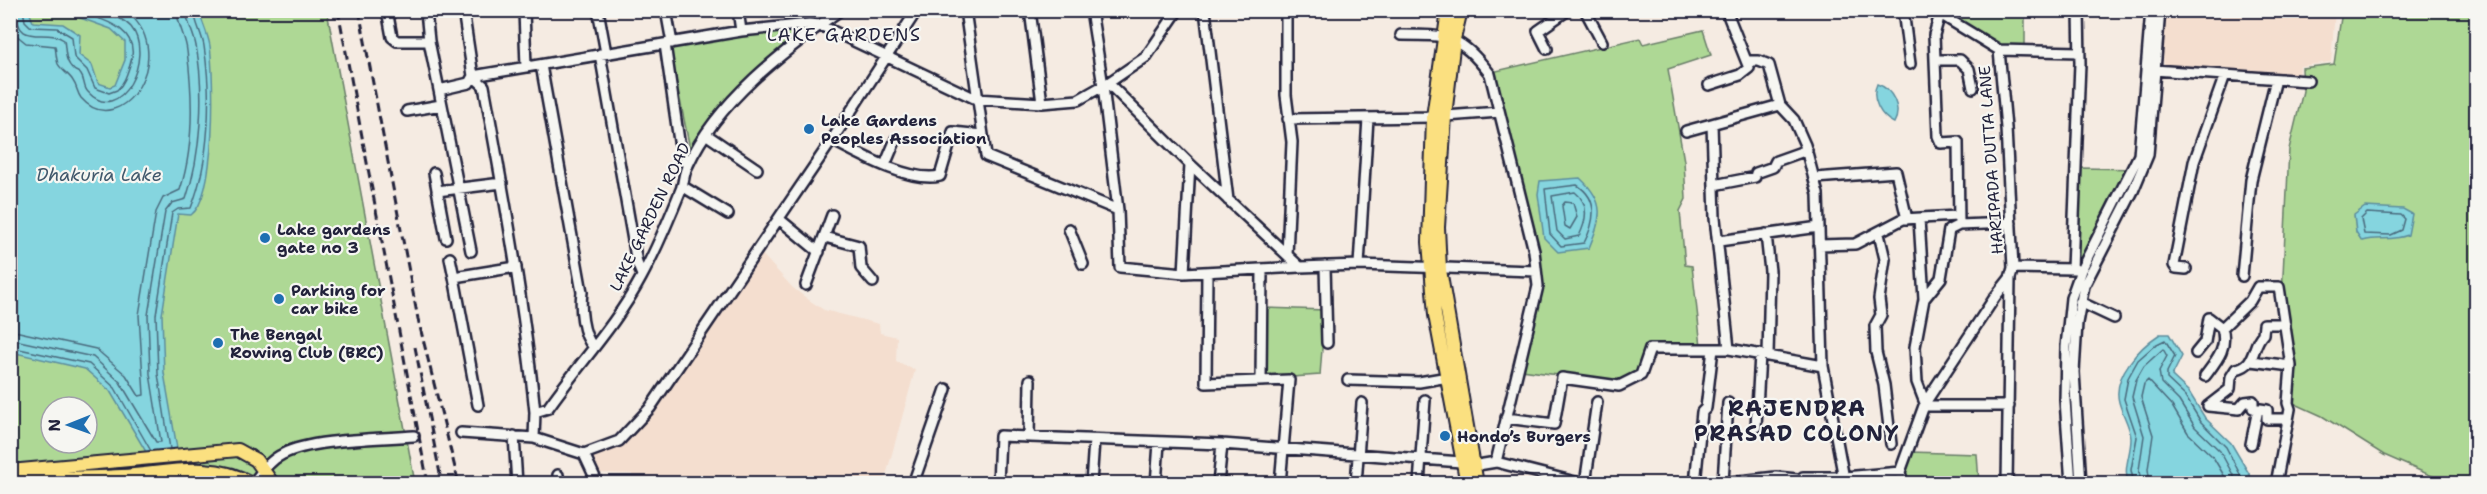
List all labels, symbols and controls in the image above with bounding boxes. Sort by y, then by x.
district label: LAKE GARDENS [767,23,921,47]
street label: HARIPADA DUTTA LANE [1974,65,2008,255]
place label: Lake Gardens Peoples Association [821,110,987,149]
marker: Lake Gardens Peoples Association [802,122,816,136]
street label: LAKE GARDEN ROAD [605,139,695,295]
water label: Dhakuria Lake [36,163,162,187]
place label: Lake gardens gate no 3 [277,219,391,258]
marker: Lake gardens gate no 3 [258,231,272,245]
place label: Parking for car bike [291,280,386,319]
marker: Parking for car bike [272,292,286,306]
place label: The Bengal Rowing Club (BRC) [230,324,384,363]
marker: The Bengal Rowing Club (BRC) [211,336,225,350]
district label: RAJENDRA PRASAD COLONY [1694,394,1900,448]
north arrow [39,395,99,455]
text: N [44,419,65,432]
place label: Hondo’s Burgers [1457,426,1591,447]
marker: Hondo’s Burgers [1438,429,1452,443]

